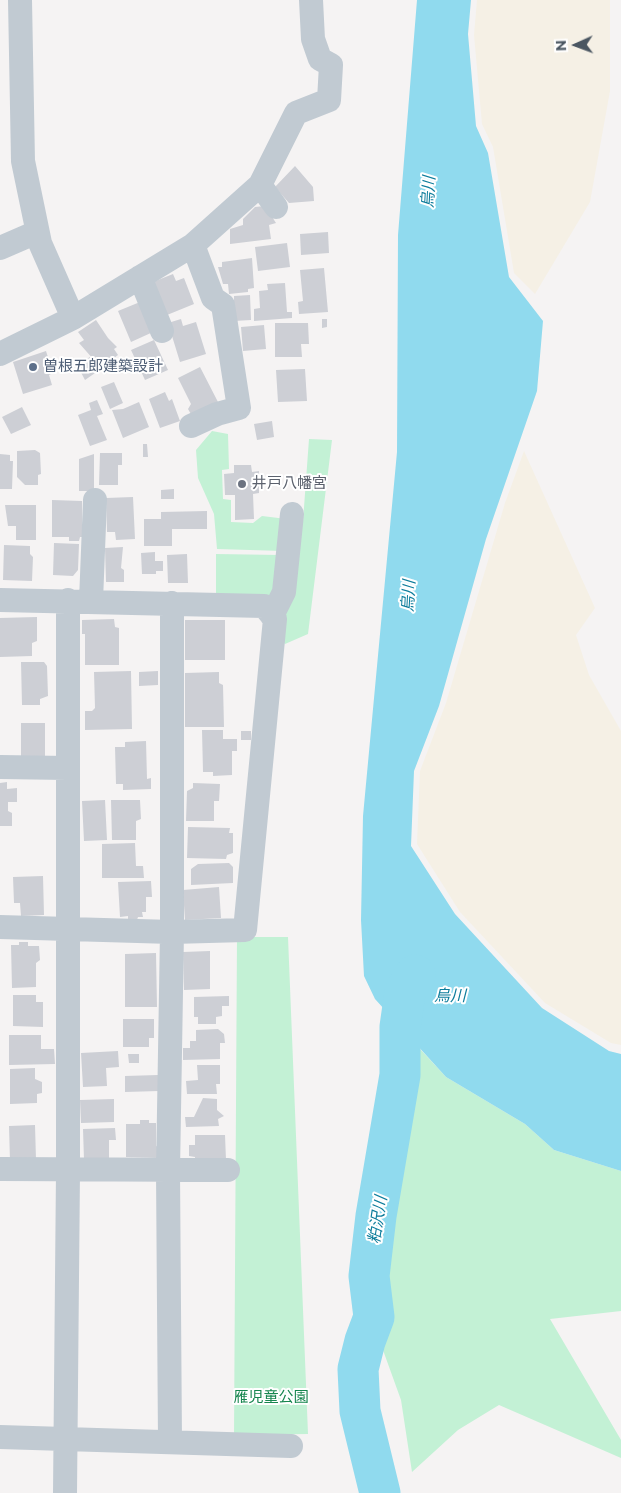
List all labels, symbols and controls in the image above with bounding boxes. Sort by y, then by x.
north arrow [551,20,601,70]
text: N [552,40,570,51]
water label: 烏川 [419,176,439,208]
place label: 曽根五郎建築設計 [43,358,163,376]
marker: 曽根五郎建築設計 [27,361,39,373]
place label: 井戸八幡宮 [252,475,327,493]
marker: 井戸八幡宮 [236,478,248,490]
water label: 烏川 [399,580,419,612]
water label: 烏川 [434,986,466,1006]
water label: 粕沢川 [365,1195,391,1245]
park label: 雁児童公園 [234,1389,308,1407]

